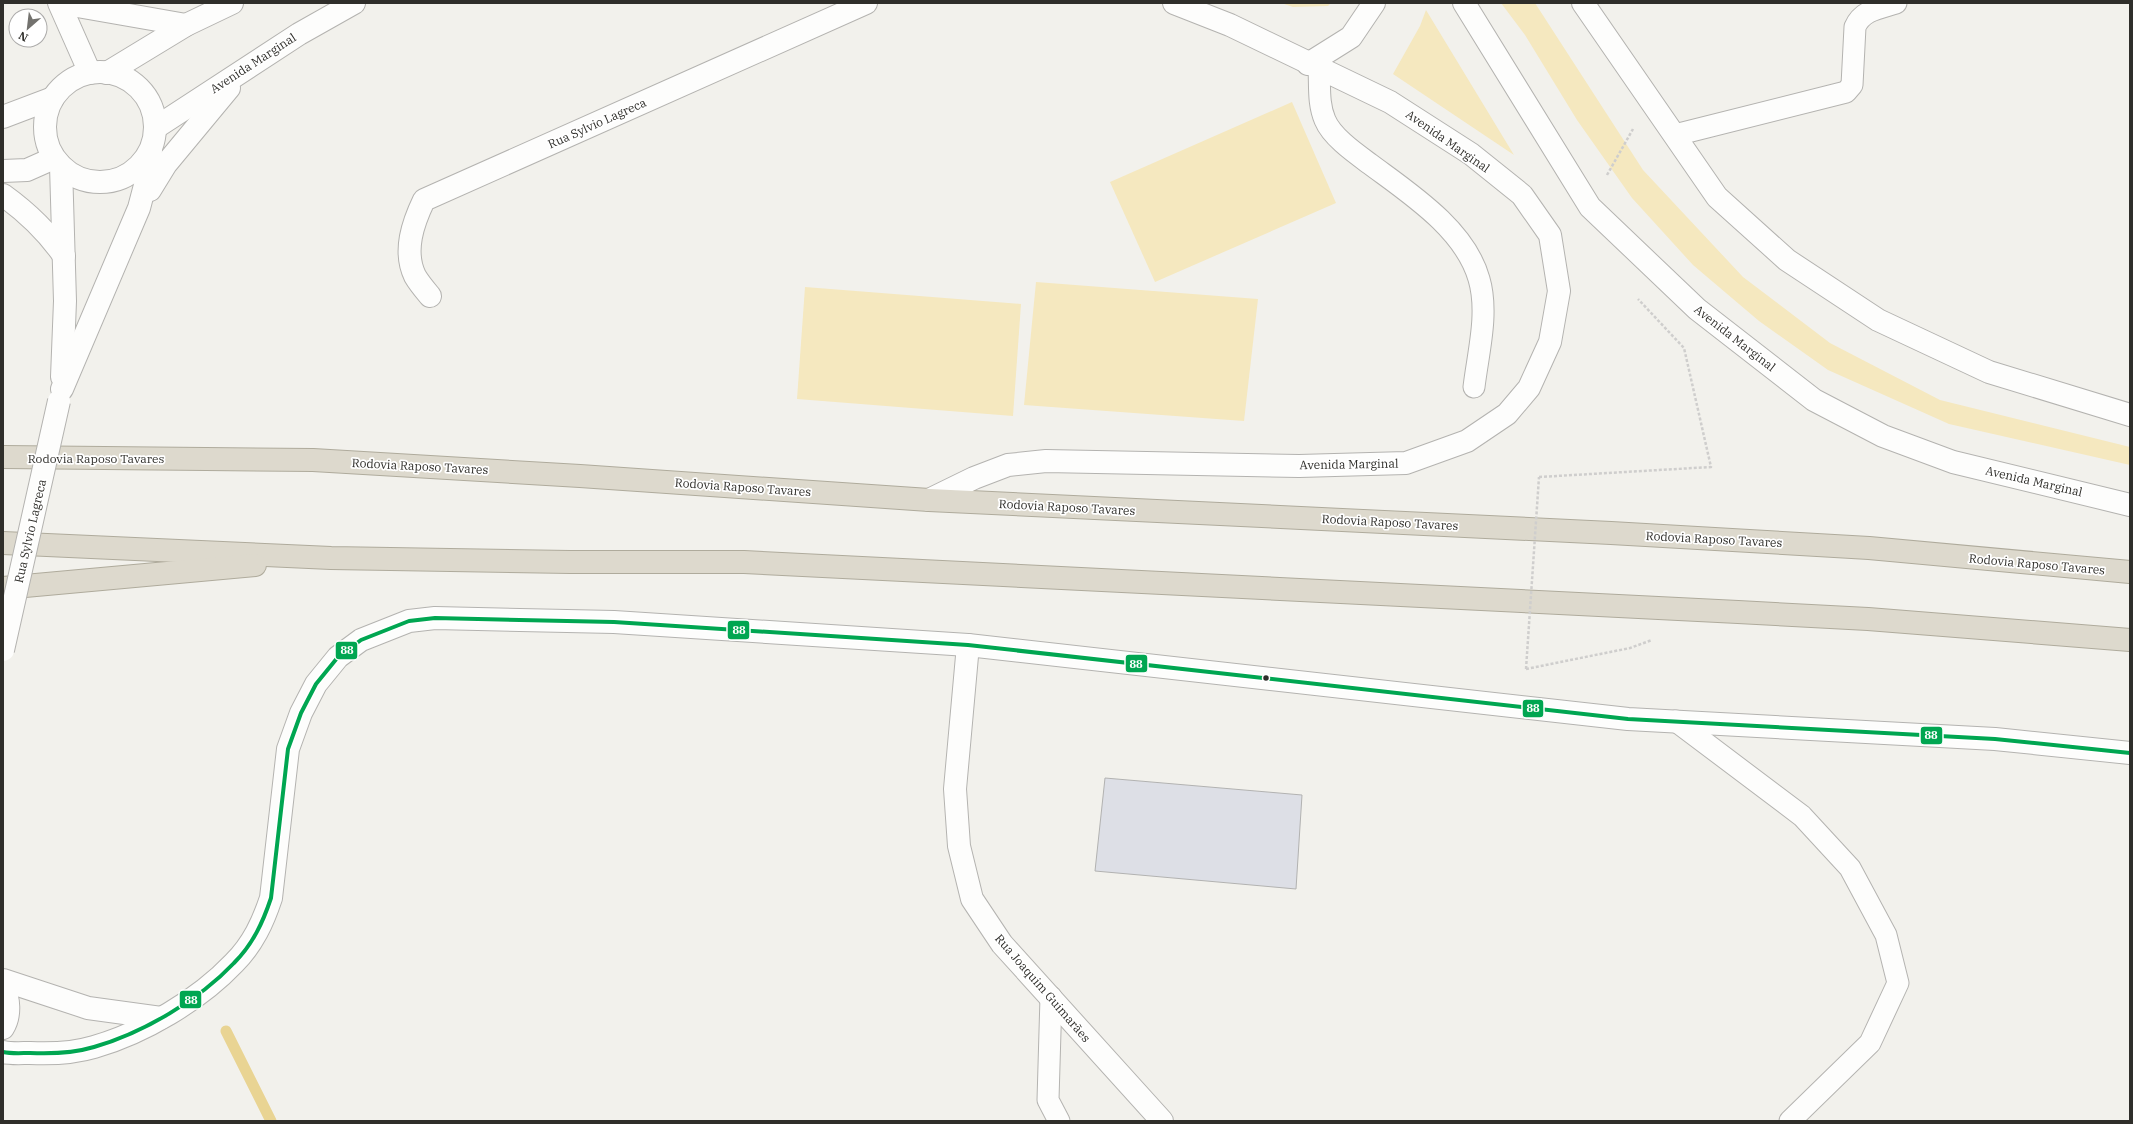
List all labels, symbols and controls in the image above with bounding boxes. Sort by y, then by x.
north arrow [8,8,48,48]
text: N [16,28,30,45]
street label: Avenida Marginal [207,29,299,96]
street label: Rua Sylvio Lagreca [545,94,649,151]
street label: Avenida Marginal [1403,106,1493,176]
street label: Avenida Marginal [1691,302,1779,375]
street label: Rodovia Raposo Tavares [28,451,164,466]
street label: Rodovia Raposo Tavares [351,455,489,477]
street label: Avenida Marginal [1299,456,1399,472]
street label: Avenida Marginal [1984,463,2084,500]
street label: Rodovia Raposo Tavares [674,475,812,499]
street label: Rua Sylvio Lagreca [11,477,49,584]
street label: Rodovia Raposo Tavares [998,496,1136,518]
street label: Rodovia Raposo Tavares [1321,511,1459,533]
street label: Rodovia Raposo Tavares [1645,528,1783,550]
street label: Rodovia Raposo Tavares [1968,551,2106,577]
line badge: 88 [727,620,750,640]
text: 88 [732,623,746,637]
line badge: 88 [335,641,358,660]
text: 88 [340,643,354,657]
line badge: 88 [1125,654,1148,673]
text: 88 [1129,657,1143,671]
unlabelled marker [1261,673,1271,683]
line badge: 88 [1522,699,1544,718]
text: 88 [1526,701,1540,715]
line badge: 88 [1920,726,1943,745]
text: 88 [1924,728,1938,742]
street label: Rua Joaquim Guimarães [992,931,1094,1045]
line badge: 88 [179,990,202,1009]
text: 88 [184,993,198,1007]

